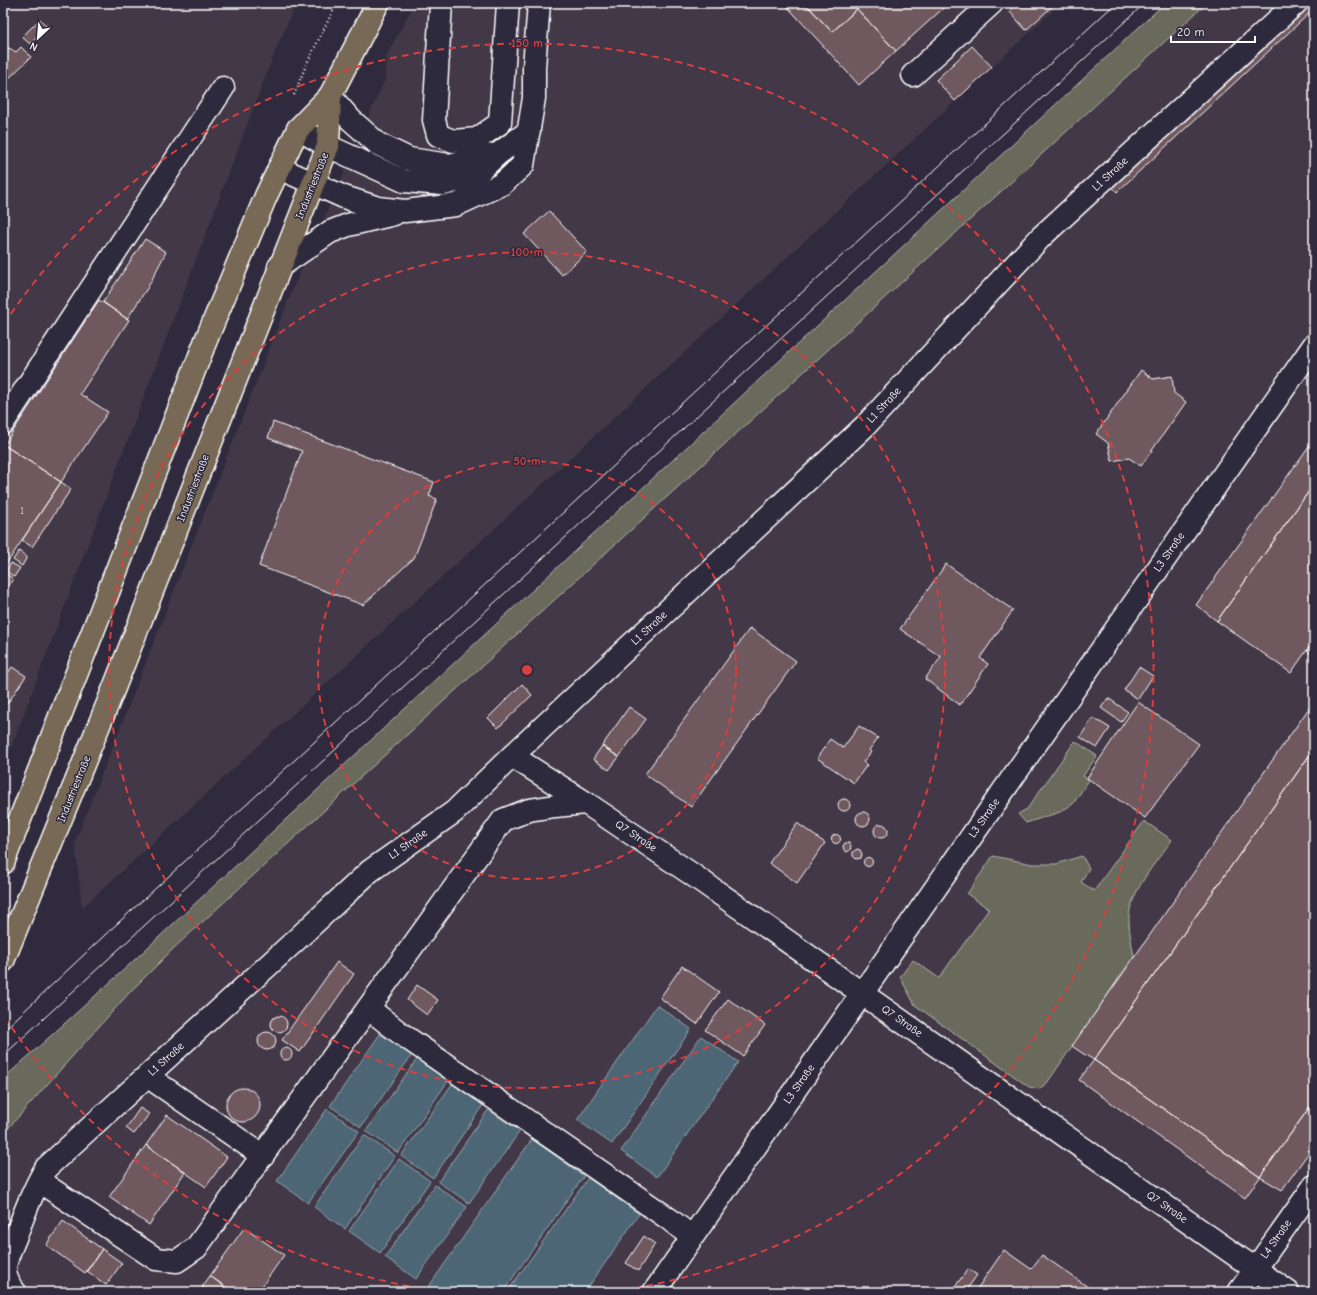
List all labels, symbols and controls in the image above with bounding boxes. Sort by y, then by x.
north arrow [18,18,58,58]
scale bar [1171,18,1255,44]
text: 20 m [1177,25,1205,39]
text: 150 m [511,36,543,50]
text: N [28,39,40,54]
street label: Industriestraße [293,150,331,221]
street label: L1 Straße [1090,154,1131,194]
text: 100 m [511,245,543,259]
street label: L1 Straße [864,384,904,425]
street label: Industriestraße [174,452,212,523]
text: 50 m [513,454,541,468]
house number: 1 [20,506,24,516]
street label: L3 Straße [1151,529,1188,574]
street label: L1 Straße [629,608,670,648]
centre of rings [520,663,534,677]
street label: Industriestraße [55,753,93,824]
street label: L3 Straße [966,795,1003,840]
street label: Q7 Straße [613,817,660,855]
street label: L1 Straße [386,826,430,862]
street label: Q7 Straße [879,1002,925,1040]
street label: L1 Straße [145,1039,187,1079]
street label: L3 Straße [781,1061,818,1106]
street label: Q7 Straße [1144,1188,1190,1226]
street label: L4 Straße [1258,1217,1294,1261]

